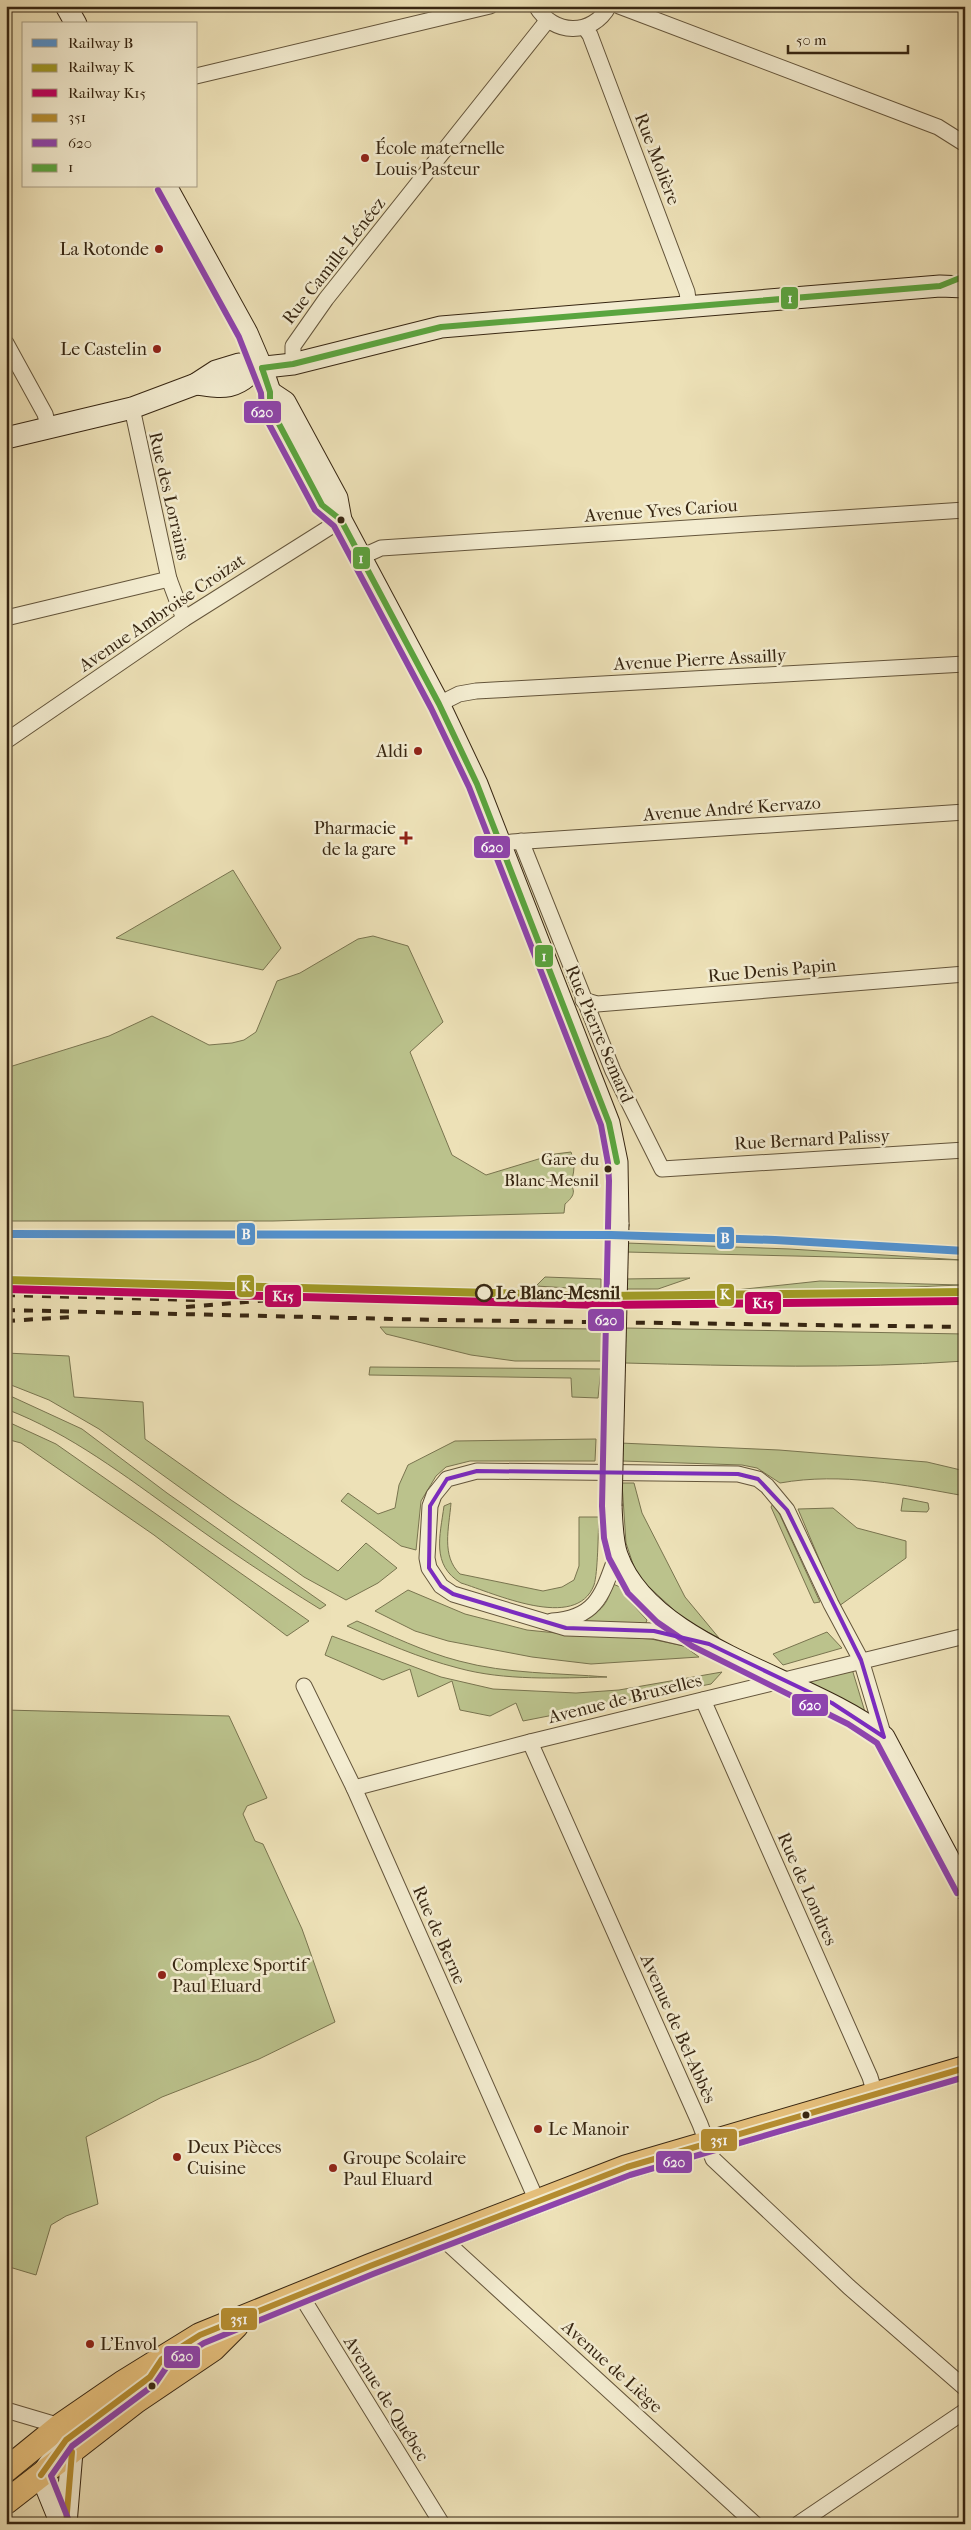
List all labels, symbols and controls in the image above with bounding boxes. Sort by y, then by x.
legend [22,22,198,188]
scale bar [788,22,908,54]
text: 50 m [796,31,827,49]
text: Railway B [68,34,133,52]
text: Railway K [68,58,135,76]
text: Railway K15 [68,84,146,102]
text: 351 [68,108,86,126]
street label: Rue Molière [630,110,684,208]
text: 620 [68,134,92,152]
place label: École maternelle Louis Pasteur [375,137,505,180]
marker: École maternelle Louis Pasteur [359,152,371,164]
text: 1 [68,158,73,176]
street label: Rue Camille Lénéez [278,193,390,329]
place label: La Rotonde [60,239,149,260]
marker: La Rotonde [153,243,165,255]
line badge: 1 [780,286,799,310]
text: 1 [788,290,793,307]
place label: Le Castelin [60,339,148,360]
marker: Le Castelin [151,343,163,355]
line badge: 620 [243,400,282,424]
text: 620 [251,404,274,421]
street label: Rue des Lorrains [144,430,194,562]
street label: Avenue Yves Cariou [583,495,738,527]
unlabelled marker [336,515,346,525]
line badge: 1 [352,546,371,570]
street label: Avenue Ambroise Croizat [74,549,249,677]
text: 1 [359,550,364,567]
street label: Avenue Pierre Assailly [612,645,788,675]
place label: Aldi [375,741,409,762]
marker: Aldi [412,745,424,757]
street label: Avenue André Kervazo [642,792,821,826]
place label: Pharmacie de la gare [314,818,396,860]
marker: Pharmacie de la gare [400,832,412,844]
line badge: 620 [473,835,511,859]
text: 620 [481,839,504,856]
line badge: 1 [534,944,554,968]
text: 1 [542,948,547,965]
street label: Rue Denis Papin [707,955,838,987]
street label: Rue Pierre Semard [561,962,638,1106]
street label: Rue Bernard Palissy [734,1125,892,1155]
place label: Gare du Blanc-Mesnil [504,1149,599,1190]
marker: Gare du Blanc-Mesnil [603,1164,613,1174]
line badge: B [236,1222,256,1246]
text: B [241,1226,251,1243]
line badge: B [716,1226,735,1250]
text: B [720,1230,730,1247]
line badge: K [236,1274,255,1298]
text: K [241,1278,252,1295]
place label: Le Blanc-Mesnil [496,1283,621,1304]
line badge: K [716,1283,735,1307]
line badge: K15 [264,1284,302,1308]
marker: Le Blanc-Mesnil [475,1284,493,1302]
text: K [720,1286,731,1303]
text: K15 [272,1288,294,1305]
line badge: K15 [744,1291,782,1315]
text: K15 [752,1295,774,1312]
line badge: 620 [587,1308,625,1332]
text: 620 [595,1312,618,1329]
street label: Avenue de Bruxelles [545,1670,704,1728]
line badge: 620 [791,1693,829,1717]
text: 620 [799,1697,822,1714]
street label: Rue de Londres [773,1829,841,1949]
street label: Rue de Berne [408,1882,470,1988]
street label: Avenue de Bel-Abbès [635,1950,720,2107]
place label: Complexe Sportif Paul Eluard [172,1955,311,1997]
marker: Complexe Sportif Paul Eluard [156,1969,168,1981]
unlabelled marker [801,2110,811,2120]
place label: Le Manoir [548,2119,629,2140]
marker: Le Manoir [532,2123,544,2135]
line badge: 351 [700,2128,738,2152]
text: 351 [711,2132,727,2149]
place label: Deux Pièces Cuisine [187,2137,282,2179]
place label: Groupe Scolaire Paul Eluard [343,2148,466,2190]
line badge: 620 [655,2150,693,2174]
marker: Deux Pièces Cuisine [171,2151,183,2163]
text: 620 [663,2154,686,2171]
marker: Groupe Scolaire Paul Eluard [327,2162,339,2174]
line badge: 351 [220,2307,258,2331]
text: 351 [231,2311,247,2328]
street label: Avenue de Liège [557,2316,667,2418]
street label: Avenue de Québec [338,2332,433,2466]
place label: L'Envol [100,2334,157,2355]
marker: L'Envol [84,2338,96,2350]
line badge: 620 [163,2345,201,2369]
text: 620 [171,2348,194,2365]
unlabelled marker [147,2381,157,2391]

